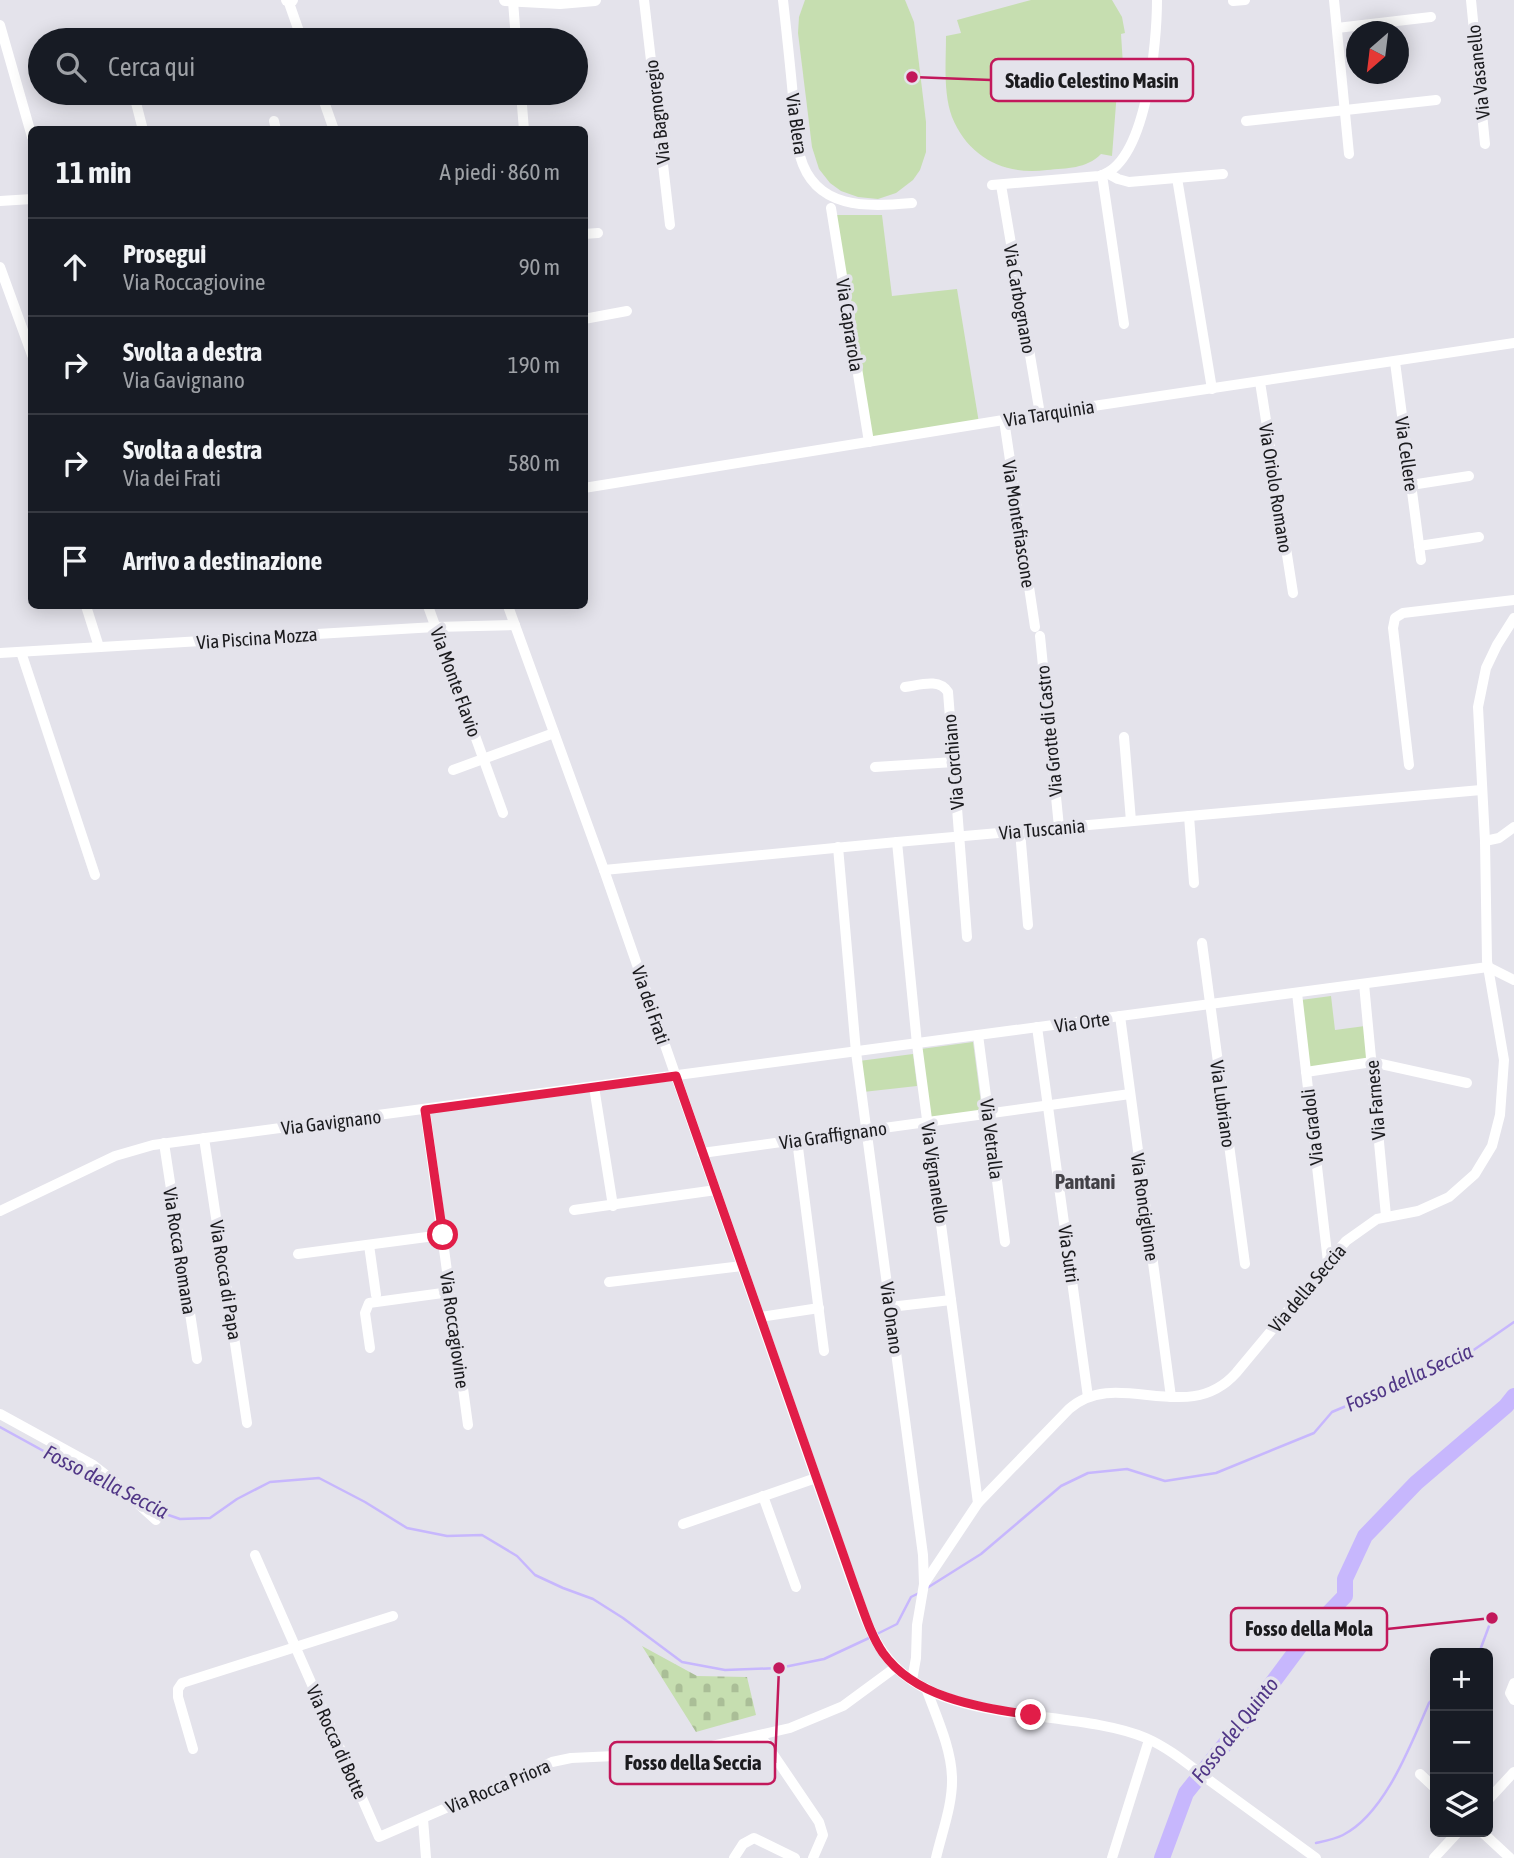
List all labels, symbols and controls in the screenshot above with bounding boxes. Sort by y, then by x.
north arrow [1346,21,1409,84]
street label: Via Vasanello [1462,24,1494,120]
search box [28,28,588,105]
icon: search [52,48,90,86]
text: Cerca qui [108,52,195,82]
street label: Via Bagnoregio [640,58,674,165]
callout: Stadio Celestino Masin [991,59,1193,101]
text: Stadio Celestino Masin [1005,68,1179,92]
street label: Via Blera [782,92,812,156]
text: 11 min [56,155,131,189]
text: A piedi · 860 m [440,159,560,185]
text: Prosegui [123,239,206,269]
street label: Via Carbognano [1000,243,1040,355]
icon: ahead [56,248,94,286]
text: 90 m [519,254,560,280]
text: Via Roccagiovine [123,269,266,295]
street label: Via Caprarola [832,277,868,373]
text: Svolta a destra [123,337,262,367]
icon: right [56,346,94,384]
text: 190 m [508,352,560,378]
text: Via Gavignano [123,367,245,393]
street label: Via Tarquinia [1002,395,1096,431]
street label: Via Cellere [1391,415,1423,493]
street label: Via Oriolo Romano [1255,422,1297,554]
text: Svolta a destra [123,435,262,465]
icon: right [56,444,94,482]
text: 580 m [508,450,560,476]
street label: Via Montefiascone [998,459,1040,589]
text: Via dei Frati [123,465,221,491]
icon: arrive [56,542,94,580]
text: Arrivo a destinazione [123,546,322,576]
street label: Via Piscina Mozza [196,623,318,653]
street label: Via Monte Flavio [426,624,486,740]
street label: Via Grotte di Castro [1031,664,1067,798]
street label: Via Corchiano [938,713,968,811]
street label: Via Tuscania [998,814,1086,844]
street label: Via dei Frati [627,963,675,1047]
street label: Via Orte [1053,1007,1111,1037]
street label: Via Lubriano [1206,1059,1240,1149]
street label: Via Farnese [1361,1059,1389,1141]
street label: Via Gradoli [1296,1088,1328,1166]
street label: Via Vetralla [976,1098,1008,1180]
street label: Via Gavignano [280,1105,382,1139]
street label: Via Graffignano [778,1117,888,1153]
street label: Via Vignanello [917,1121,953,1225]
street label: Via Ronciglione [1127,1152,1163,1262]
district label: Pantani [1055,1169,1115,1193]
street label: Via Rocca Romana [159,1186,201,1316]
street label: Via Rocca di Papa [206,1219,246,1341]
route start [427,1219,458,1250]
street label: Via Sutri [1054,1224,1084,1284]
street label: Via della Seccia [1264,1240,1350,1336]
street label: Via Roccagiovine [436,1270,474,1390]
street label: Via Onano [876,1281,908,1355]
water label: Fosso della Seccia [1341,1338,1476,1416]
water label: Fosso della Seccia [40,1439,173,1523]
callout: Fosso della Mola [1231,1608,1387,1650]
text: Fosso della Mola [1245,1616,1373,1640]
map controls [1430,1648,1493,1837]
button: + [1430,1648,1493,1711]
water label: Fosso del Quinto [1186,1672,1283,1787]
street label: Via Rocca di Botte [302,1682,372,1802]
route end [1015,1699,1046,1730]
button: − [1430,1711,1493,1774]
callout: Fosso della Seccia [610,1742,775,1784]
text: Fosso della Seccia [624,1750,762,1774]
street label: Via Rocca Priora [442,1754,554,1818]
button: layers [1430,1774,1493,1837]

